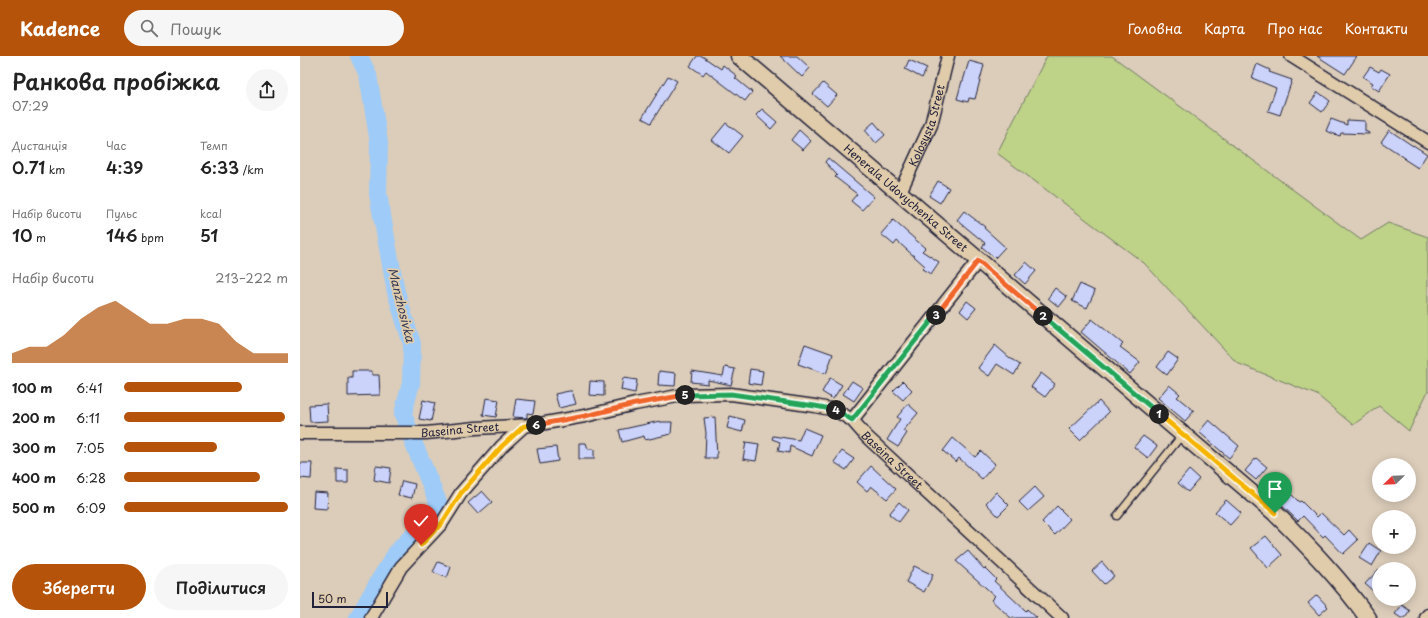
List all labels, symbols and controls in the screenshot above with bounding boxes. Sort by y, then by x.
search box [124,10,404,46]
text: Kadence [20,14,100,42]
icon: search [138,17,160,39]
text: Пошук [170,17,221,40]
text: Головна [1128,18,1182,39]
text: Карта [1204,18,1245,39]
text: Про нас [1267,18,1323,39]
text: Контакти [1345,18,1408,39]
text: Ранкова пробіжка [12,64,220,97]
button: share [246,69,288,111]
street label: Kolosysta Street [904,82,949,169]
text: 07:29 [12,96,49,115]
text: Дистанція [12,137,67,154]
text: Час [106,137,126,154]
text: Темп [200,137,228,154]
street label: Henerala Udovychenka Street [840,140,972,256]
text: 0.71 [12,154,45,180]
text: 4:39 [106,154,143,180]
text: 6:33 [200,154,239,180]
text: km [45,161,65,178]
text: /km [239,161,264,178]
text: Набір висоти [12,205,82,222]
text: Пульс [106,205,137,222]
text: kcal [200,205,222,222]
text: 10 [12,222,33,248]
text: 146 [106,222,138,248]
text: 51 [200,222,218,248]
text: m [33,229,46,246]
text: bpm [138,229,164,246]
water label: Manzhosivka [384,266,420,344]
text: Набір висоти [12,268,94,287]
text: 213–222 m [215,268,288,287]
pin: 3 [926,305,946,325]
text: 3 [932,306,940,323]
pin: 2 [1033,306,1053,326]
text: 2 [1039,307,1047,324]
text: 100 m [12,378,53,397]
text: 6:41 [76,378,102,397]
pin: 5 [675,385,695,405]
text: 5 [681,386,689,403]
pin: 4 [826,400,846,420]
text: 4 [832,401,840,418]
pin: 1 [1149,404,1169,424]
text: 1 [1156,405,1162,422]
text: 200 m [12,408,56,427]
text: 6:11 [76,408,100,427]
pin: 6 [526,415,546,435]
text: 6 [532,416,540,433]
street label: Baseina Street [421,418,500,441]
street label: Baseina Street [857,427,927,493]
text: 300 m [12,438,56,457]
text: 7:05 [76,438,105,457]
north arrow [1372,458,1416,502]
map controls [1372,458,1416,606]
text: 400 m [12,468,56,487]
text: 6:28 [76,468,106,487]
pin [1258,472,1292,513]
icon: arrive [1264,478,1286,500]
text: 500 m [12,498,55,517]
text: 6:09 [76,498,106,517]
pin [404,504,438,545]
icon: check [410,510,432,532]
button: + [1372,510,1416,554]
button: − [1372,562,1416,606]
button: Зберегти [12,564,146,610]
button: Поділитися [154,564,288,610]
scale bar [312,590,388,609]
text: 50 m [318,590,347,607]

